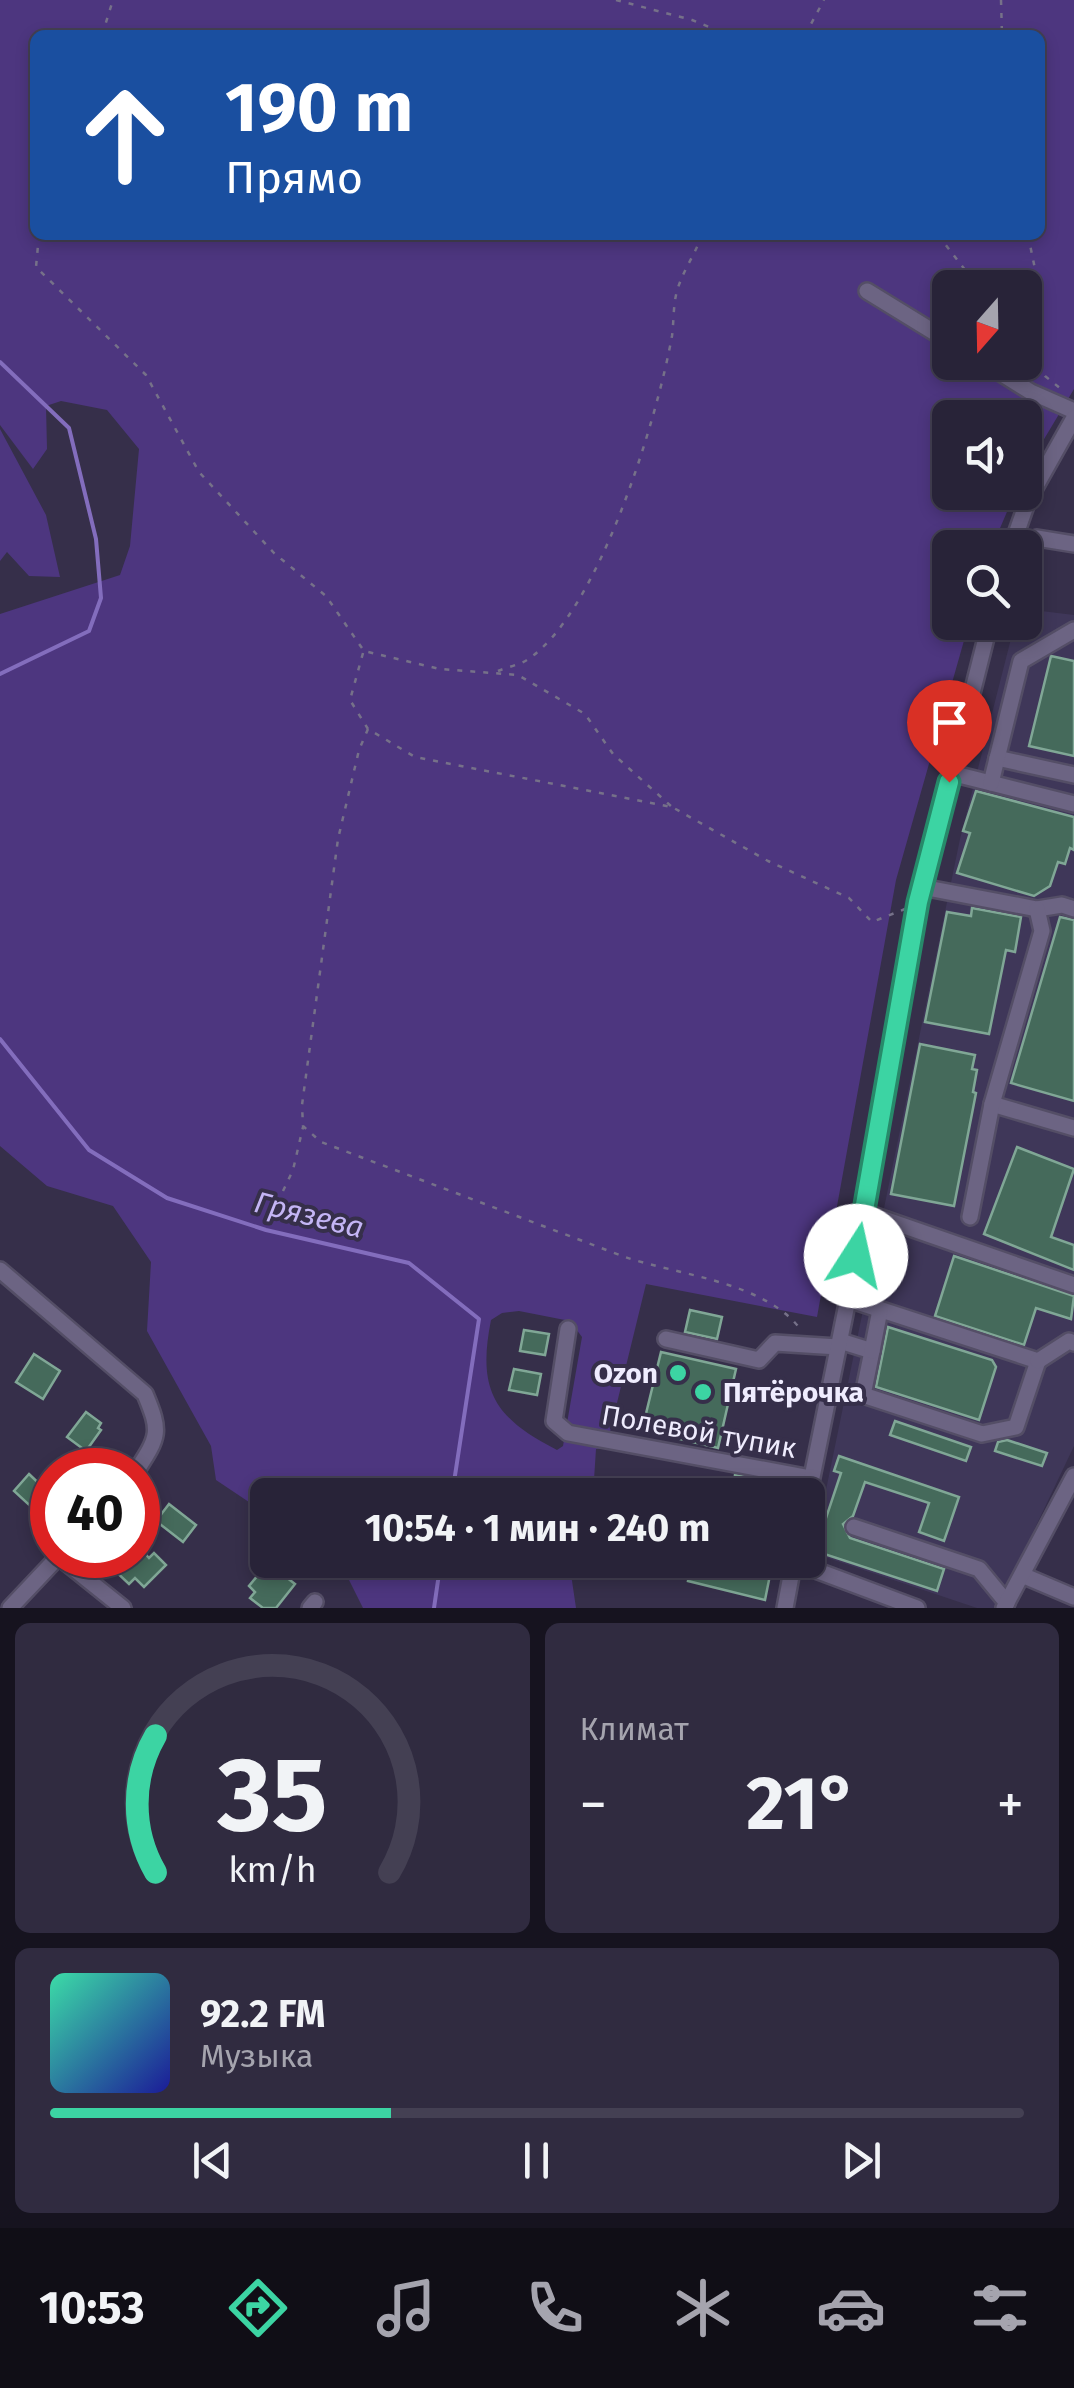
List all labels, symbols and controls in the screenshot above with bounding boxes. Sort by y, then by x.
text: 190 m [225,66,413,150]
icon: ahead [60,70,190,200]
text: Прямо [225,151,363,205]
north arrow [932,270,1042,380]
map controls [932,270,1042,640]
button: sound [932,400,1042,510]
button: search [932,530,1042,640]
pin [907,680,992,783]
icon: arrive [922,695,977,750]
water label: Грязева [251,1184,367,1246]
position arrow [804,1204,908,1308]
place label: Ozon [594,1357,658,1390]
marker: Ozon [667,1362,689,1384]
place label: Пятёрочка [723,1376,864,1409]
marker: Пятёрочка [692,1381,714,1403]
street label: Полевой тупик [599,1398,799,1465]
speed limit sign: 40 [30,1448,160,1578]
text: 10:54 · 1 мин · 240 m [365,1505,710,1551]
text: Климат [580,1710,689,1748]
text: 35 [216,1733,327,1858]
text: 21° [746,1759,857,1849]
text: − [580,1772,607,1838]
text: + [997,1772,1024,1838]
text: km/h [228,1849,316,1891]
text: 92.2 FM [200,1991,325,2037]
text: Музыка [200,2037,313,2075]
icon: previous [185,2133,240,2188]
icon: pause [509,2133,564,2188]
icon: next [834,2133,889,2188]
icon: directions [223,2273,293,2343]
icon: music [371,2273,441,2343]
icon: phone [520,2273,590,2343]
icon: climate [668,2273,738,2343]
icon: car [816,2273,886,2343]
icon: filters [965,2273,1035,2343]
text: 10:53 [39,2281,145,2335]

